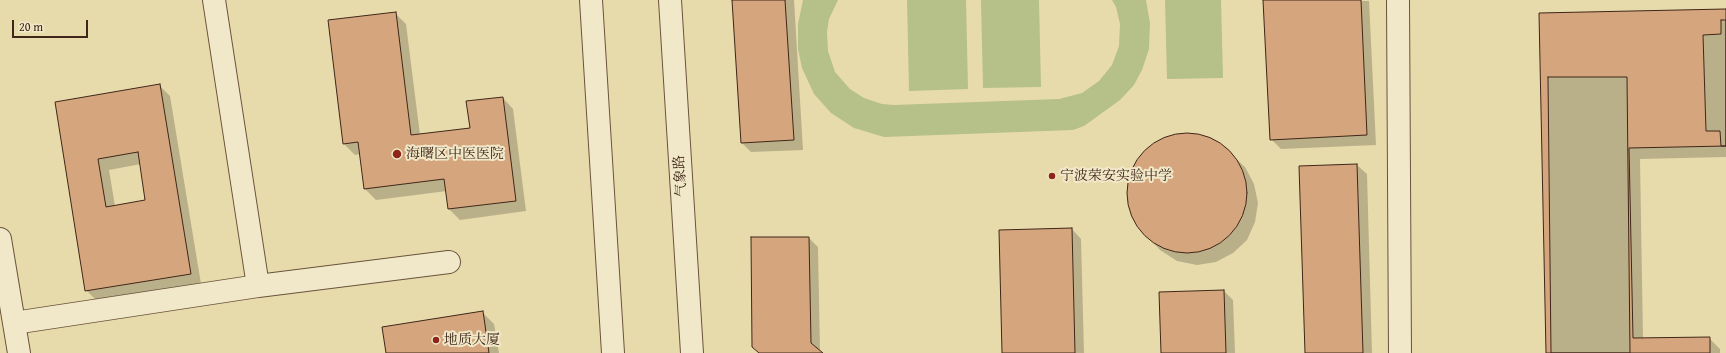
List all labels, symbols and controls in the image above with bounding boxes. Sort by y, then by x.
scale bar [14,12,90,38]
text: 20 m [19,18,43,35]
place label: 海曙区中医医院 [406,146,504,162]
marker: 海曙区中医医院 [391,148,403,160]
street label: 气象路 [671,154,691,198]
place label: 宁波荣安实验中学 [1060,168,1172,184]
marker: 宁波荣安实验中学 [1047,171,1057,181]
place label: 地质大厦 [444,332,500,348]
marker: 地质大厦 [431,335,441,345]

